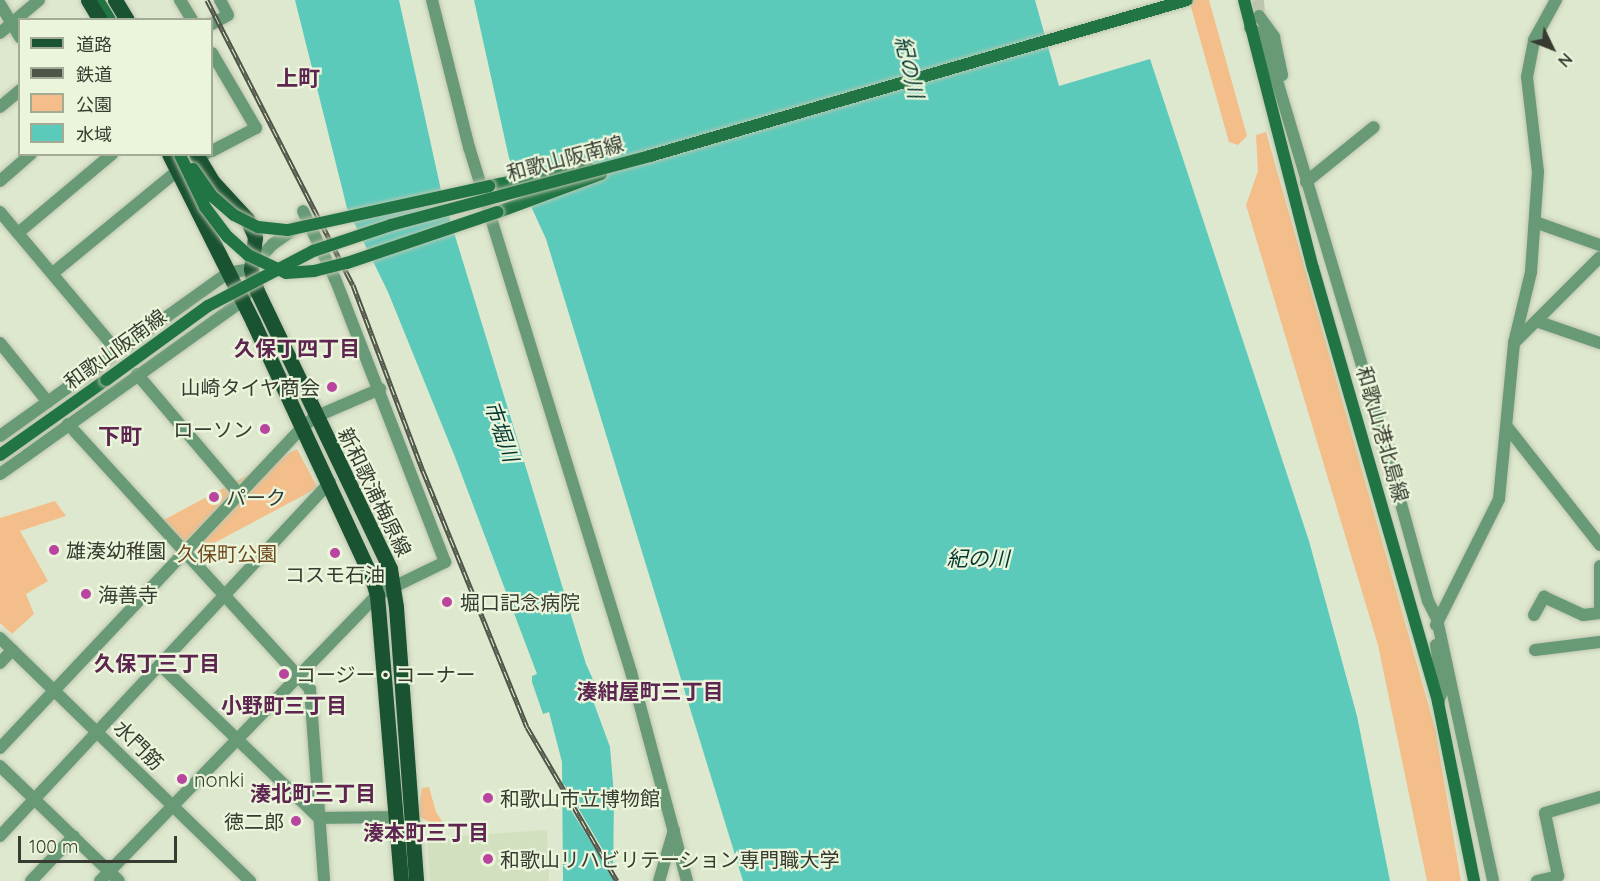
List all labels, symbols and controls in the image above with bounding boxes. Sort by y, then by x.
legend [18,18,213,156]
north arrow [1522,18,1582,78]
text: 道路 [76,33,112,56]
water label: 紀の川 [891,33,929,101]
text: N [1554,49,1576,71]
text: 鉄道 [76,63,112,86]
district label: 上町 [276,66,320,92]
text: 公園 [76,93,112,116]
text: 水域 [76,123,112,146]
street label: 和歌山阪南線 [504,131,626,185]
street label: 和歌山阪南線 [59,304,171,394]
district label: 久保丁四丁目 [234,335,360,361]
street label: 和歌山港北島線 [1352,363,1414,505]
place label: 山崎タイヤ商会 [180,375,320,399]
marker: 山崎タイヤ商会 [325,380,339,394]
water label: 市堀川 [480,397,524,465]
place label: ローソン [173,417,253,441]
marker: ローソン [258,422,272,436]
district label: 下町 [98,424,142,450]
street label: 新和歌浦梅原線 [334,424,416,560]
place label: パーク [226,485,286,509]
marker: パーク [207,490,221,504]
place label: 雄湊幼稚園 [66,538,166,562]
park label: 久保町公園 [177,541,277,565]
marker: 雄湊幼稚園 [47,543,61,557]
water label: 紀の川 [947,545,1009,571]
marker: コスモ石油 [328,546,342,560]
place label: コスモ石油 [285,562,385,586]
place label: 海善寺 [98,582,158,606]
marker: 海善寺 [79,587,93,601]
place label: 堀口記念病院 [460,590,580,614]
marker: 堀口記念病院 [438,593,456,611]
district label: 久保丁三丁目 [94,650,220,676]
place label: コージー・コーナー [296,662,476,686]
marker: コージー・コーナー [277,667,291,681]
district label: 湊紺屋町三丁目 [577,678,723,704]
district label: 小野町三丁目 [221,692,347,718]
street label: 水門筋 [109,715,169,775]
place label: nonki [194,767,244,791]
marker: nonki [175,772,189,786]
district label: 湊北町三丁目 [250,780,376,806]
place label: 和歌山市立博物館 [500,786,660,810]
marker: 和歌山市立博物館 [481,791,495,805]
place label: 徳二郎 [224,809,284,833]
marker: 徳二郎 [289,814,303,828]
district label: 湊本町三丁目 [363,819,489,845]
scale bar [21,824,180,862]
text: 100 m [29,835,78,858]
place label: 和歌山リハビリテーション専門職大学 [500,847,840,871]
marker: 和歌山リハビリテーション専門職大学 [481,852,495,866]

